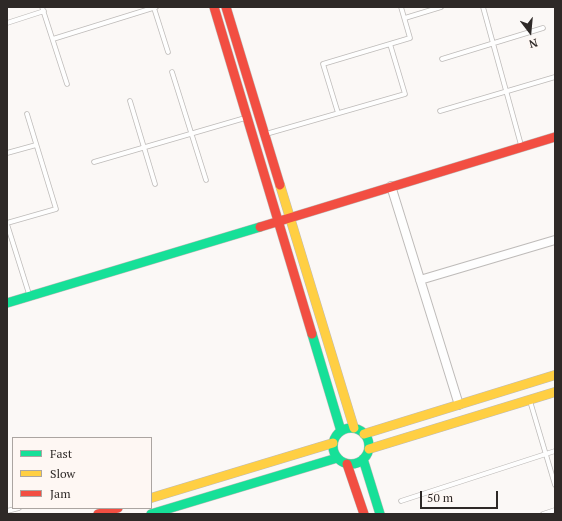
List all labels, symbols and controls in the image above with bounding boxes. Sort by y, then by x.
north arrow [510,12,550,52]
text: N [527,36,539,51]
legend [12,437,152,509]
text: Fast [50,446,72,461]
text: Slow [50,466,75,481]
scale bar [422,483,500,509]
text: Jam [50,486,71,501]
text: 50 m [427,490,453,505]

